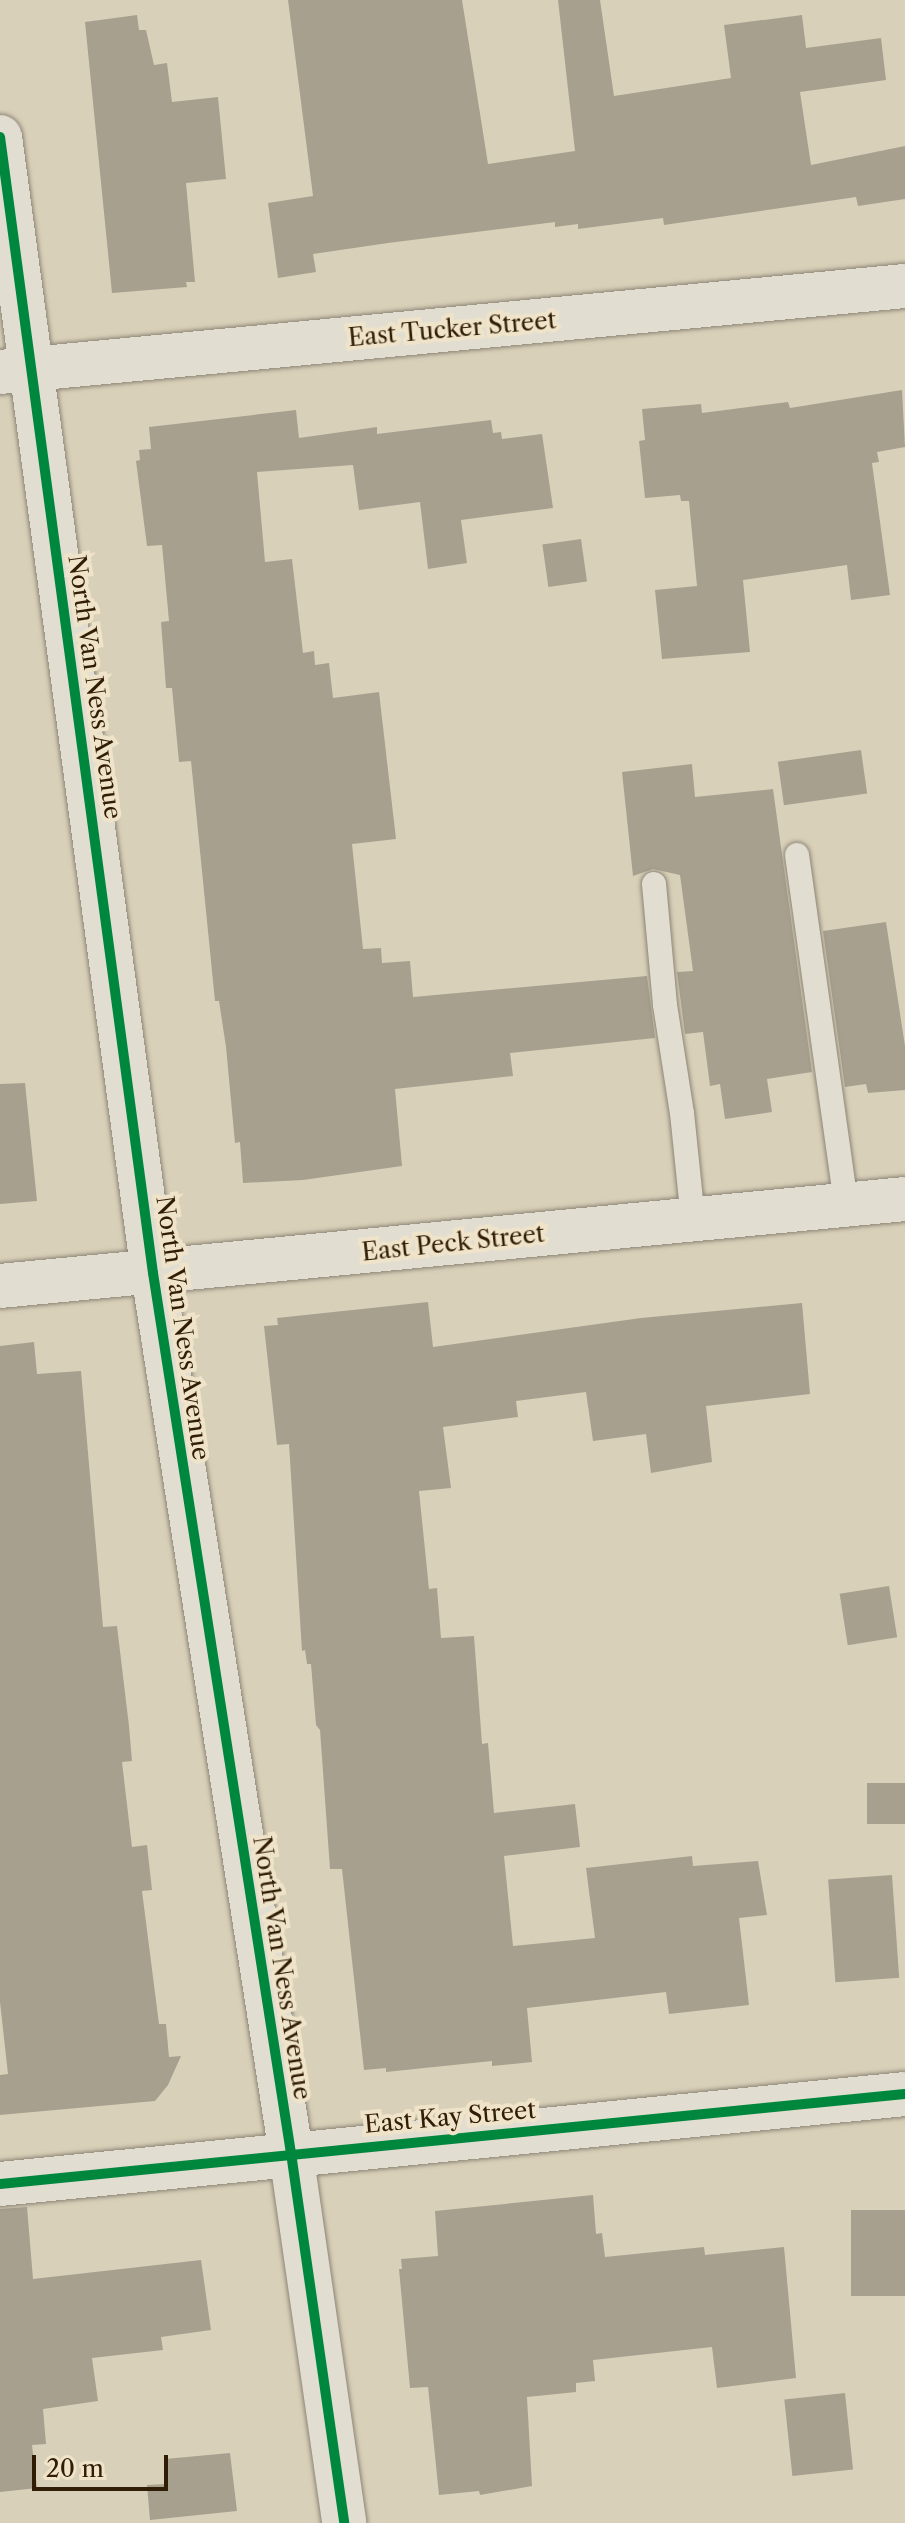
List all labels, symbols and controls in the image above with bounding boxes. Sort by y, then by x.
street label: East Tucker Street [346,306,558,352]
street label: North Van Ness Avenue [62,552,128,822]
street label: North Van Ness Avenue [150,1193,216,1463]
street label: East Peck Street [360,1219,546,1267]
street label: North Van Ness Avenue [247,1833,317,2103]
street label: East Kay Street [363,2095,537,2139]
scale bar [36,2439,172,2489]
text: 20 m [46,2454,104,2483]

